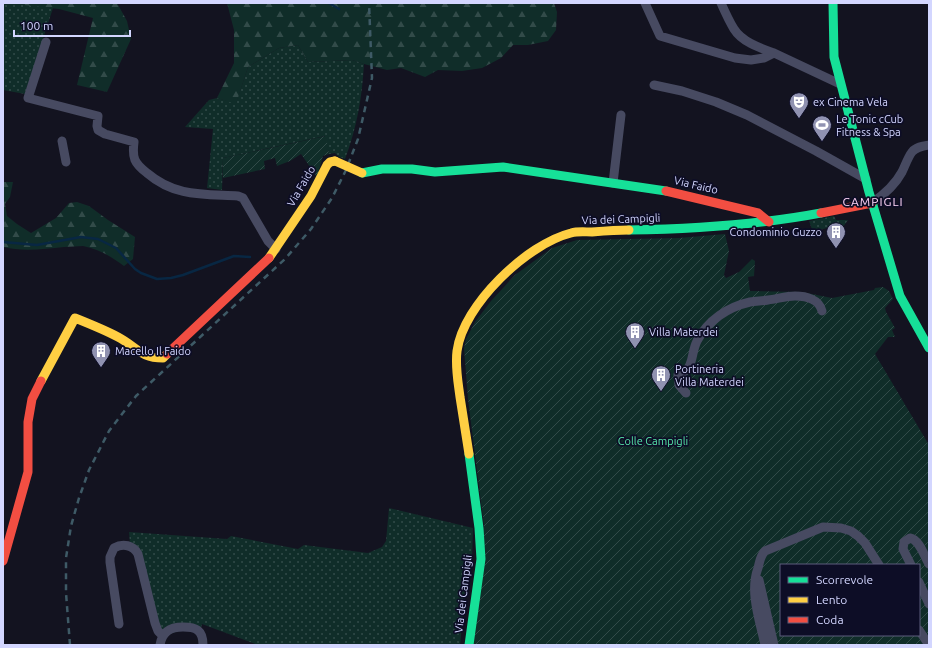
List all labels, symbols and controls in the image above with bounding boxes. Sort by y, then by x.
scale bar [14,12,130,38]
text: 100 m [20,19,53,32]
theatre icon: ex Cinema Vela [788,91,810,119]
place label: ex Cinema Vela [813,96,888,108]
place label: Le Tonic cCub Fitness & Spa [836,113,903,138]
sports icon: Le Tonic cCub Fitness & Spa [811,114,833,142]
street label: Via Faido [285,164,317,208]
street label: Via Faido [673,174,719,196]
district label: CAMPIGLI [842,195,904,208]
street label: Via dei Campigli [581,212,661,226]
building icon: Condominio Guzzo [825,221,847,249]
place label: Condominio Guzzo [730,226,822,238]
building icon: Villa Materdei [624,321,646,349]
place label: Villa Materdei [649,326,718,338]
building icon: Macello Il Faido [90,340,112,368]
place label: Macello Il Faido [115,345,191,357]
place label: Portineria Villa Materdei [675,363,744,388]
building icon: Portineria Villa Materdei [650,364,672,392]
park label: Colle Campigli [618,435,688,447]
street label: Via dei Campigli [452,554,474,634]
legend [780,564,920,636]
text: Scorrevole [816,573,873,586]
text: Lento [816,593,847,606]
text: Coda [816,613,844,626]

